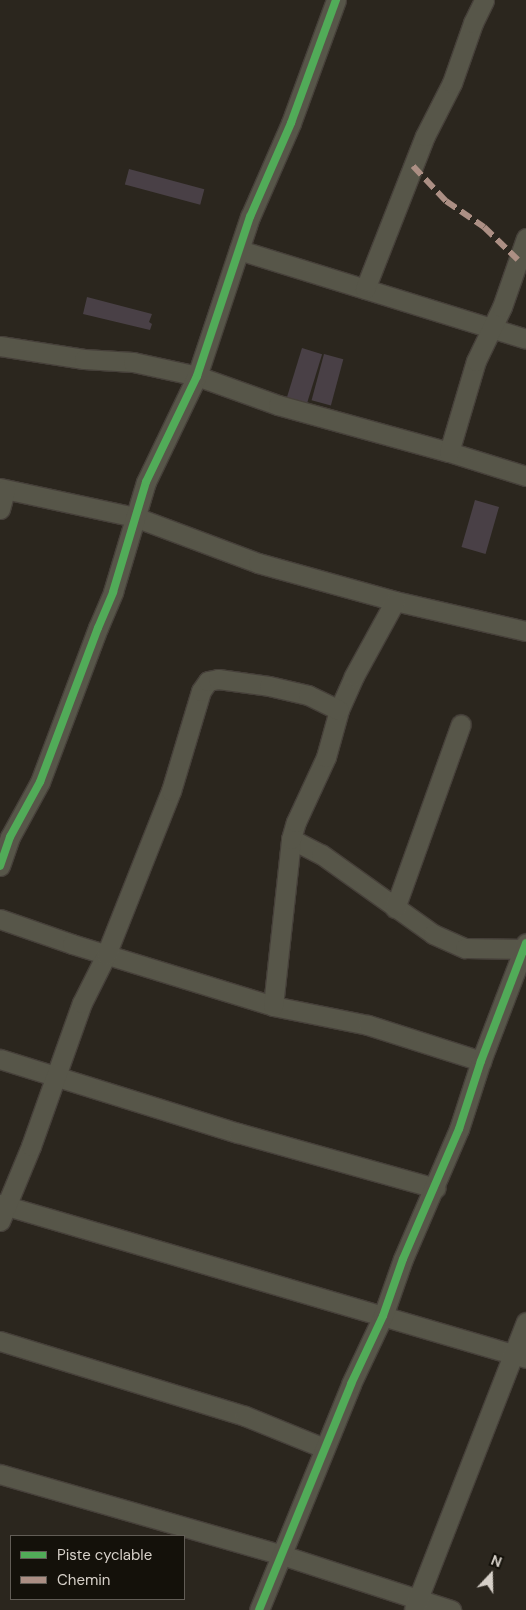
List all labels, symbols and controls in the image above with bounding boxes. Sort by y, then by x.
legend [10,1535,185,1600]
text: Piste cyclable [57,1545,152,1565]
north arrow [466,1550,516,1600]
text: N [488,1551,504,1571]
text: Chemin [57,1570,110,1590]

